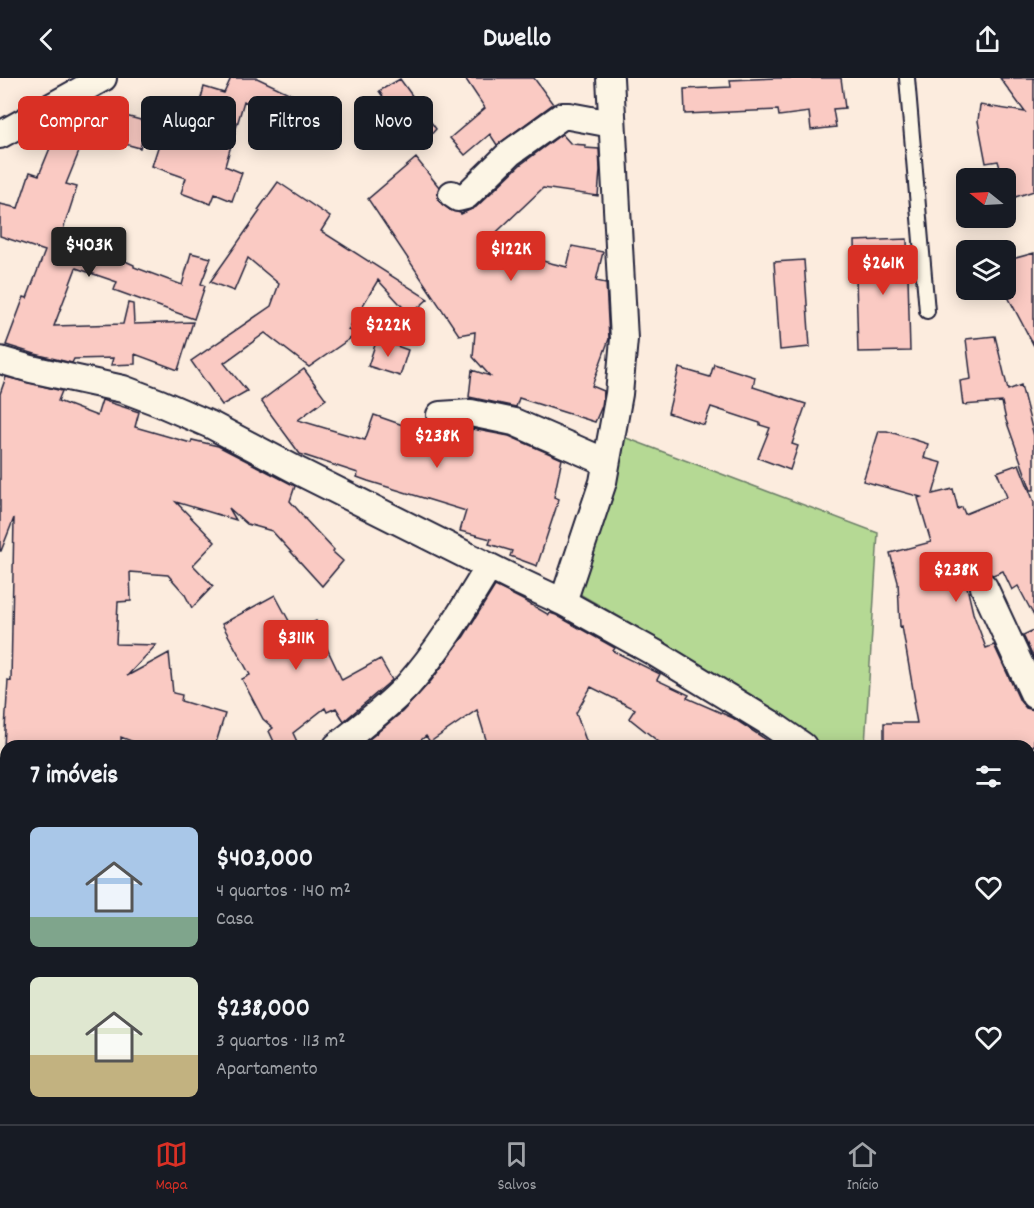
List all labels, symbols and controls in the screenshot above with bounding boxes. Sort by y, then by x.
text: Dwello [483,20,551,59]
icon: back [30,23,63,56]
icon: share [971,23,1004,56]
chip: Comprar [18,96,129,150]
chip: Alugar [141,96,236,150]
chip: Filtros [248,96,342,150]
chip: Novo [354,96,433,150]
north arrow [956,168,1016,228]
map controls [956,168,1016,300]
pin: $403K [47,227,131,278]
pin: $122K [469,231,553,282]
text: $403K [65,232,113,260]
text: $122K [490,236,532,264]
button: layers [956,240,1016,300]
pin: $261K [841,245,925,296]
text: $261K [862,250,904,278]
pin: $222K [346,307,430,358]
text: $222K [365,312,411,340]
pin: $238K [395,418,479,469]
text: $238K [414,423,460,451]
pin: $238K [914,552,998,603]
text: $238K [933,557,979,585]
pin: $311K [254,620,338,671]
text: $311K [277,625,315,653]
text: 7 imóveis [30,758,118,795]
icon: filters [972,760,1005,793]
text: $403,000 [216,841,313,878]
icon: home [78,851,150,923]
icon: heart [972,871,1005,904]
text: 4 quartos · 140 m² [216,878,351,906]
text: Casa [216,906,253,934]
text: $238,000 [216,991,310,1028]
icon: home [78,1001,150,1073]
icon: heart [972,1021,1005,1054]
text: 3 quartos · 113 m² [216,1028,345,1056]
text: Apartamento [216,1056,318,1084]
tab: Mapa [155,1138,188,1197]
tab: Salvos [498,1138,536,1197]
tab: Início [846,1138,879,1197]

